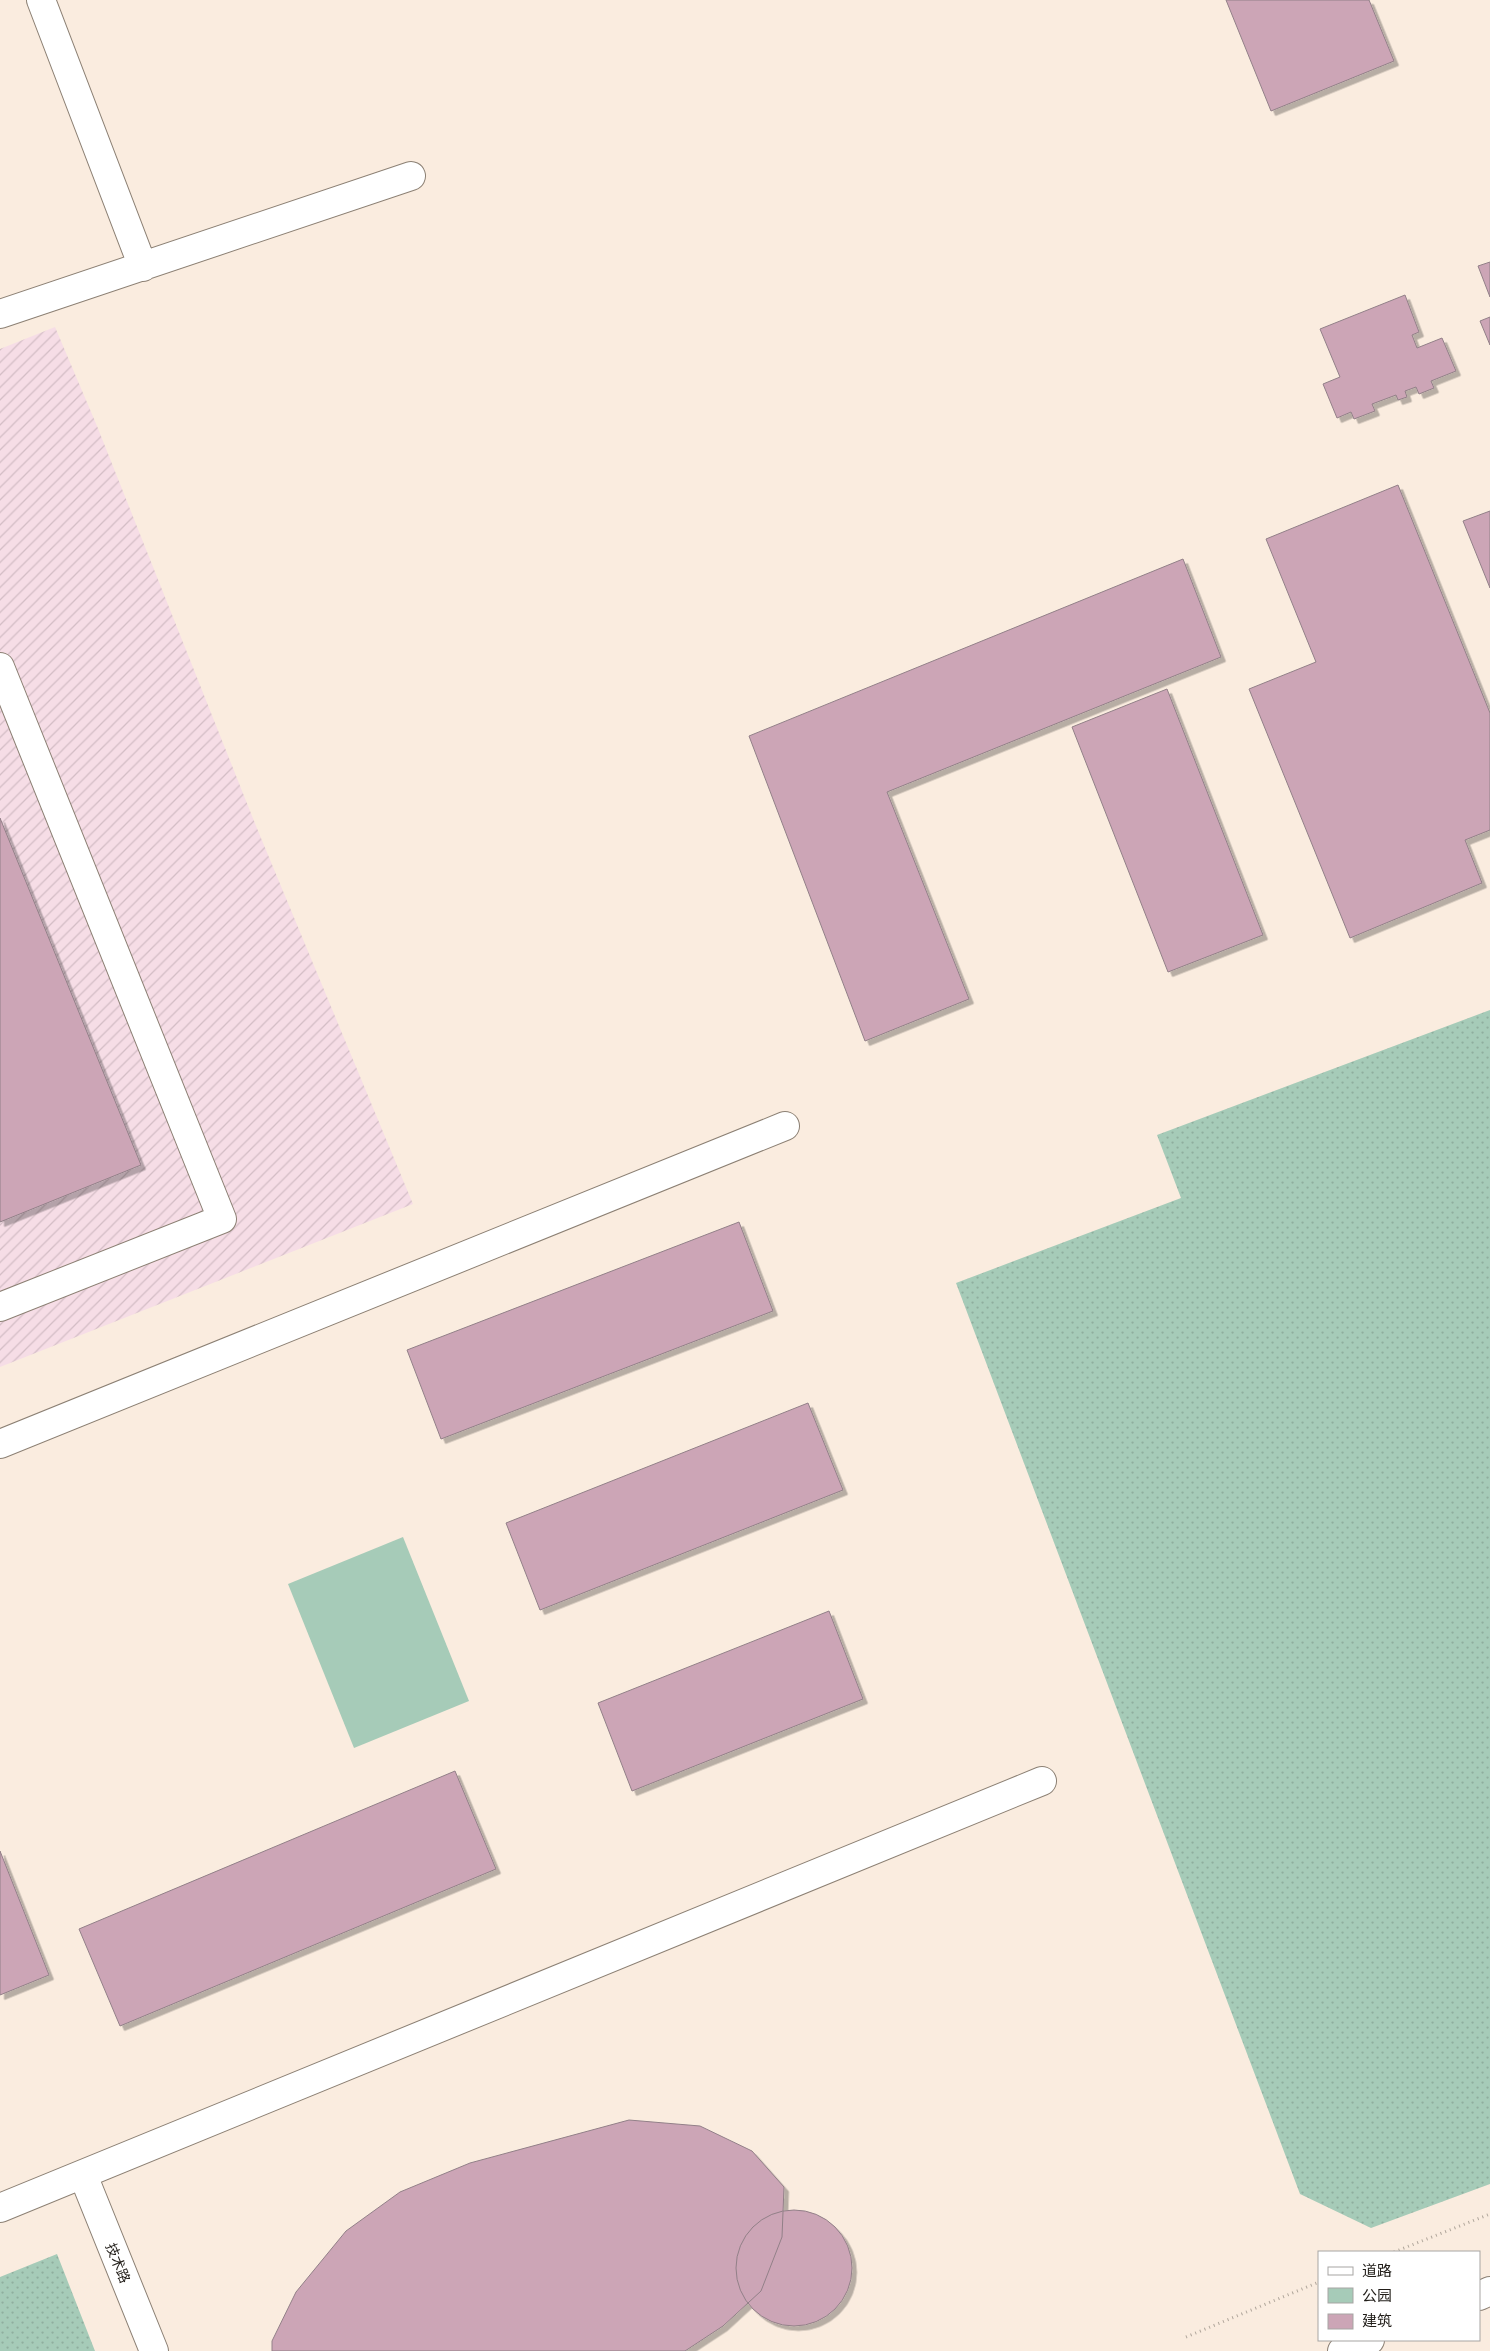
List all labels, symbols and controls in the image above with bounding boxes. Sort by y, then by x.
street label: 技术路 [102,2240,134,2286]
legend [1318,2251,1480,2341]
text: 道路 [1362,2260,1392,2281]
text: 公园 [1362,2285,1392,2306]
text: 建筑 [1362,2310,1392,2331]

